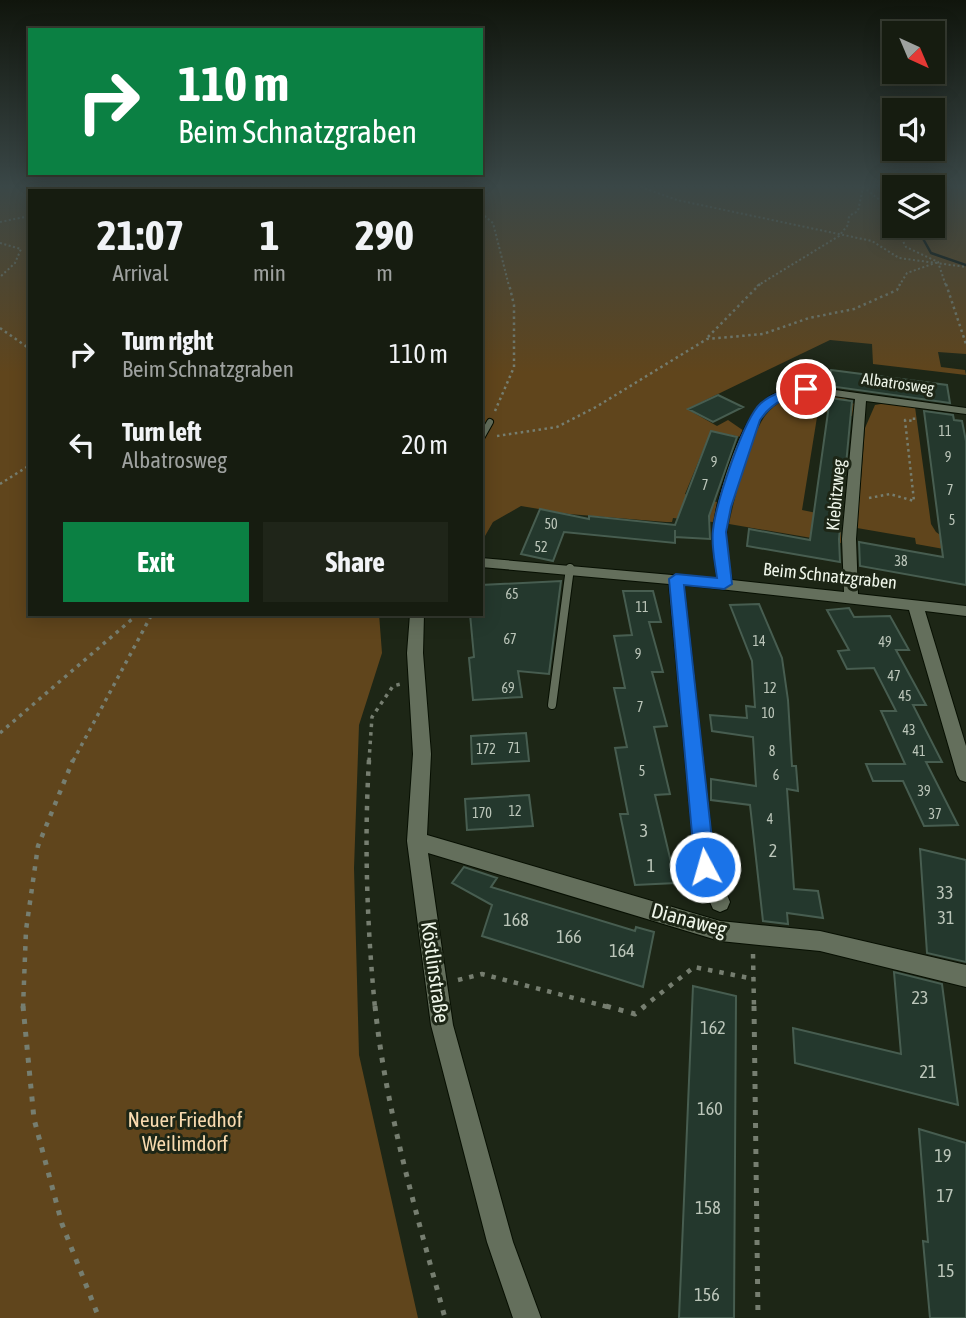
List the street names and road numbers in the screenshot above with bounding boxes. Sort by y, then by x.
street label: Albatrosweg [860,369,936,398]
street label: Kiebitzweg [822,458,849,532]
street label: Beim Schnatzgraben [762,558,898,593]
street label: Dianaweg [649,897,730,941]
street label: Köstlinstraße [417,920,455,1024]

